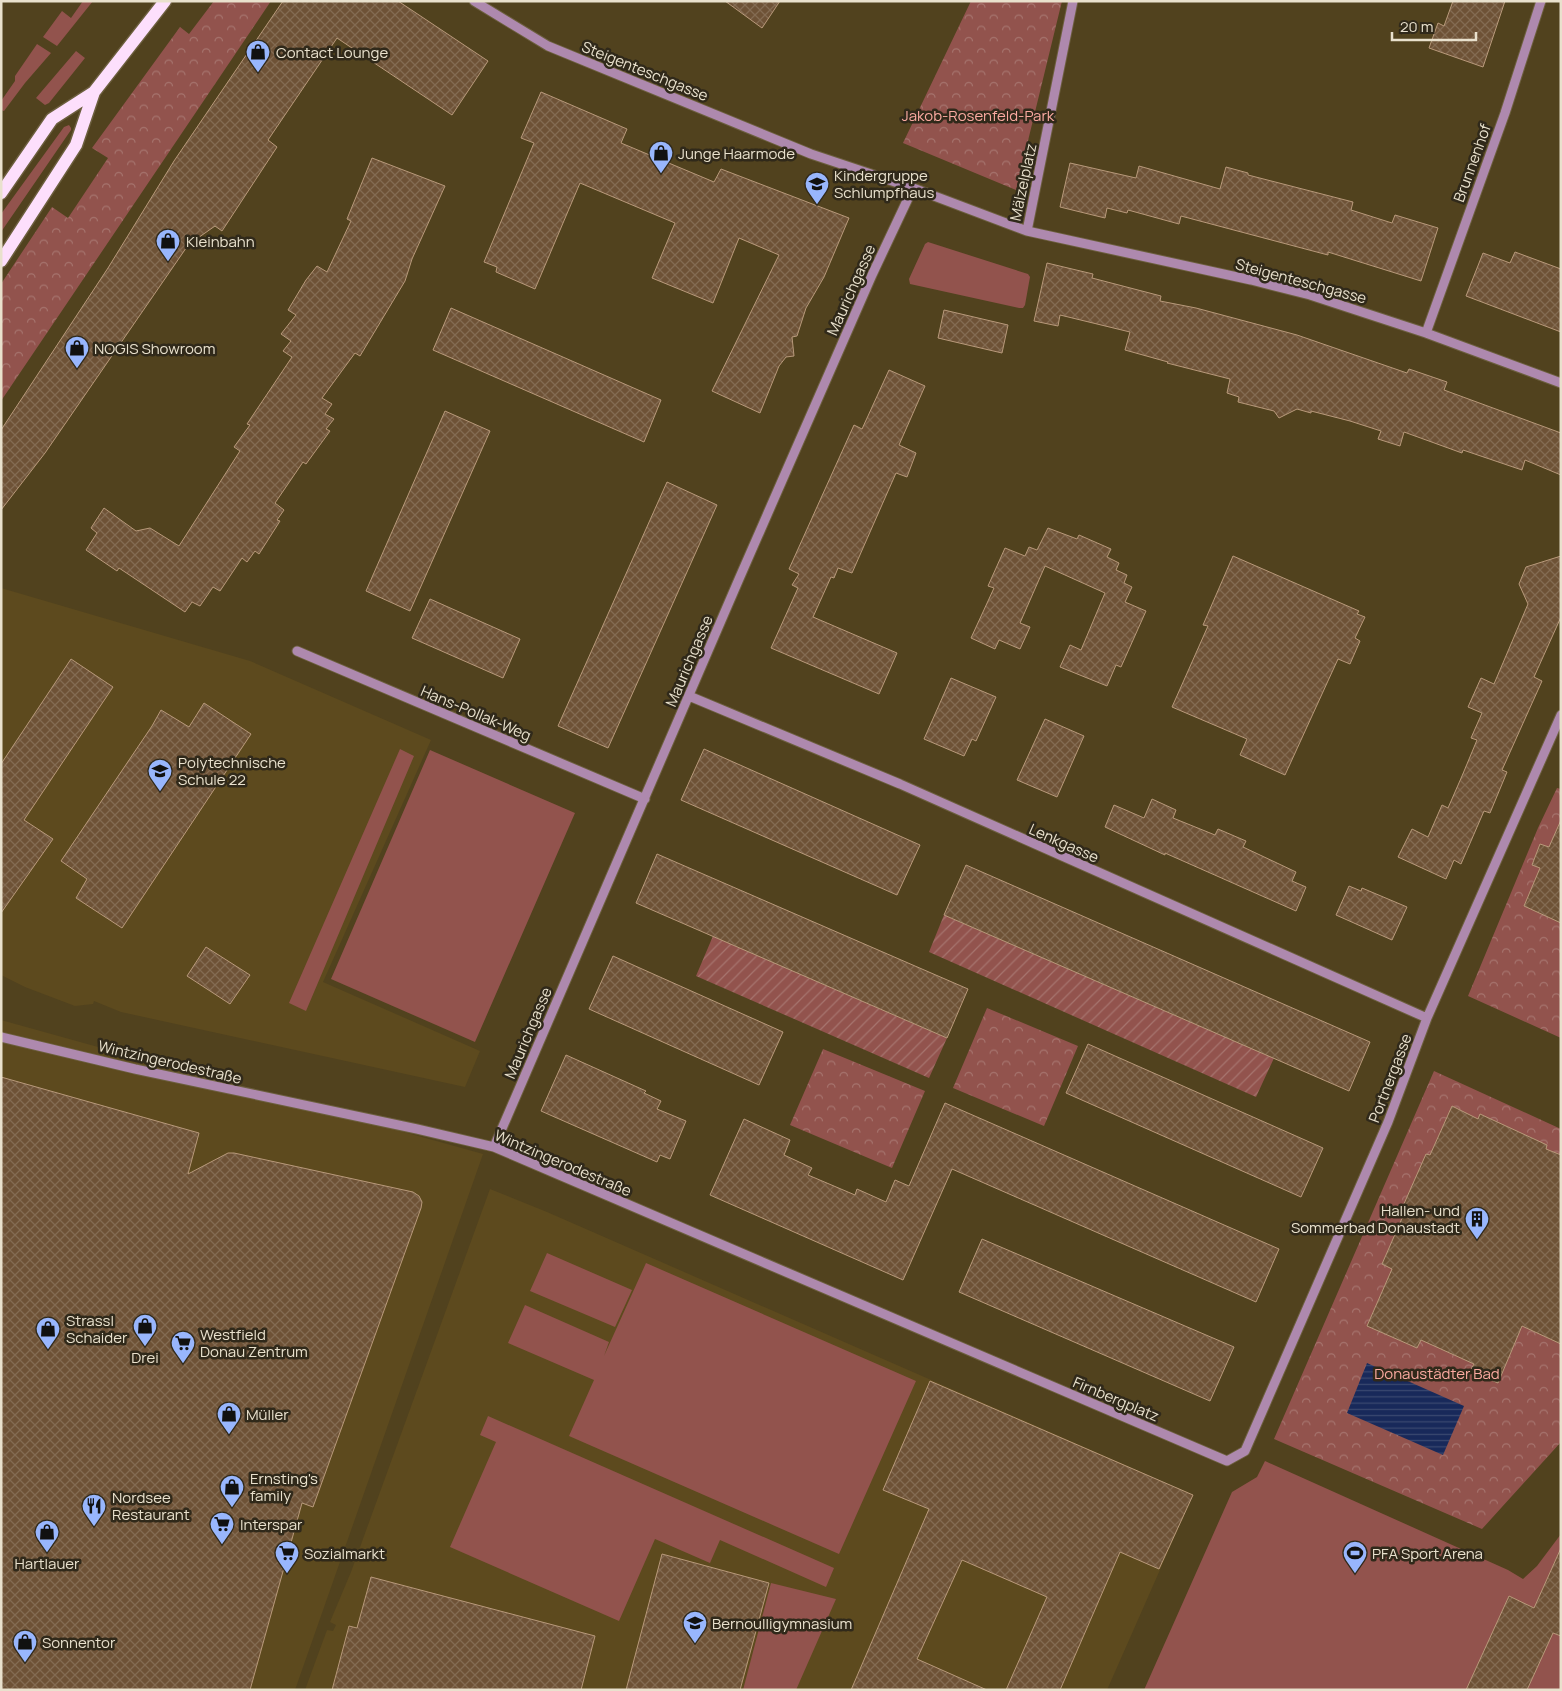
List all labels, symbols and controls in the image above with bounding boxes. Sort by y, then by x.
scale bar [1392,10,1476,42]
text: 20 m [1400,16,1433,37]
street label: Steigenteschgasse [579,36,712,106]
shop icon: Contact Lounge [245,39,271,73]
place label: Contact Lounge [276,42,388,63]
park label: Jakob-Rosenfeld-Park [902,105,1055,126]
street label: Brunnenhof [1448,120,1496,205]
shop icon: Junge Haarmode [648,140,674,174]
street label: Mälzelplatz [1005,141,1041,223]
place label: Junge Haarmode [678,143,795,164]
place label: Kindergruppe Schlumpfhaus [834,165,934,203]
school or university icon: Kindergruppe Schlumpfhaus [804,171,830,205]
shop icon: Kleinbahn [155,228,181,262]
place label: Kleinbahn [186,231,255,252]
street label: Maurichgasse [822,241,881,339]
street label: Steigenteschgasse [1233,253,1369,309]
shop icon: NOGIS Showroom [64,335,90,369]
place label: NOGIS Showroom [94,338,215,359]
street label: Maurichgasse [660,612,718,710]
street label: Hans-Pollak-Weg [417,680,535,746]
place label: Polytechnische Schule 22 [178,752,286,790]
school or university icon: Polytechnische Schule 22 [147,758,173,792]
street label: Lenkgasse [1026,818,1102,868]
street label: Maurichgasse [499,984,557,1082]
street label: Portnergasse [1363,1030,1417,1126]
street label: Wintzingerodestraße [96,1035,244,1089]
street label: Wintzingerodestraße [491,1125,635,1201]
place label: Hallen- und Sommerbad Donaustadt [1291,1200,1460,1238]
building icon: Hallen- und Sommerbad Donaustadt [1464,1206,1490,1240]
place label: Strassl Schaider [66,1310,128,1348]
shop icon: Drei [132,1313,158,1347]
shop icon: Strassl Schaider [35,1316,61,1350]
place label: Westfield Donau Zentrum [200,1324,308,1362]
supermarket icon: Westfield Donau Zentrum [170,1330,196,1364]
place label: Drei [131,1347,159,1368]
park label: Donaustädter Bad [1374,1363,1500,1384]
street label: Firnbergplatz [1070,1371,1162,1427]
shop icon: Müller [216,1401,242,1435]
place label: Müller [246,1404,289,1425]
place label: Ernsting's family [250,1468,318,1506]
shop icon: Ernsting's family [219,1474,245,1508]
place label: Nordsee Restaurant [112,1487,190,1525]
restaurant icon: Nordsee Restaurant [81,1493,107,1527]
supermarket icon: Interspar [209,1511,235,1545]
place label: Interspar [240,1514,303,1535]
shop icon: Hartlauer [34,1519,60,1553]
supermarket icon: Sozialmarkt [274,1540,300,1574]
sports icon: PFA Sport Arena [1342,1540,1368,1574]
place label: Sozialmarkt [304,1543,385,1564]
place label: PFA Sport Arena [1372,1543,1483,1564]
place label: Hartlauer [15,1553,80,1574]
school or university icon: Bernoulligymnasium [682,1610,708,1644]
place label: Bernoulligymnasium [712,1613,852,1634]
shop icon: Sonnentor [12,1629,38,1663]
place label: Sonnentor [42,1632,116,1653]

